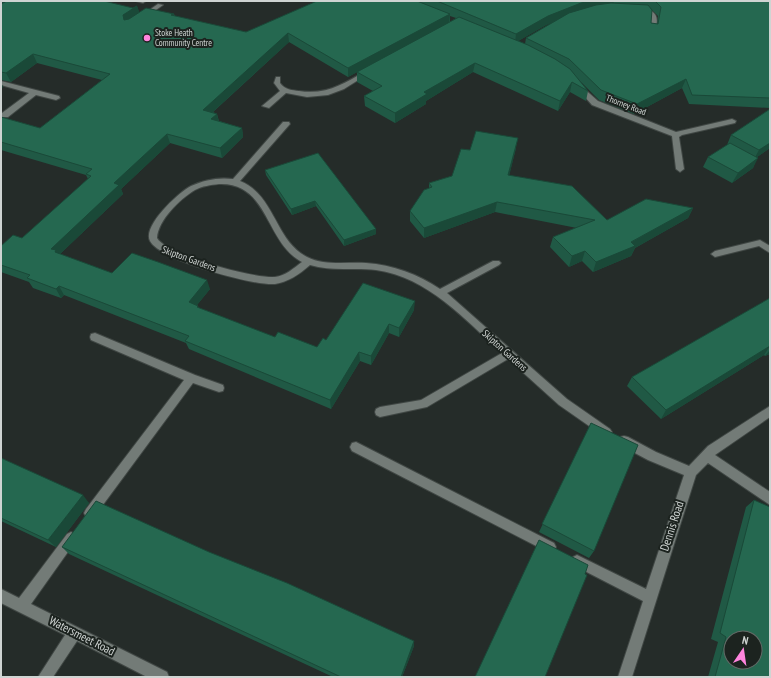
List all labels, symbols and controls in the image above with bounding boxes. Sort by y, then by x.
place label: Stoke Heath Community Centre [155,27,212,48]
marker: Stoke Heath Community Centre [142,33,152,43]
street label: Thorney Road [604,92,648,117]
street label: Skipton Gardens [160,243,218,274]
street label: Skipton Gardens [479,327,530,374]
street label: Dennis Road [656,499,687,553]
street label: Watersmeet Road [47,613,118,659]
north arrow [723,630,763,670]
text: N [741,633,750,648]

